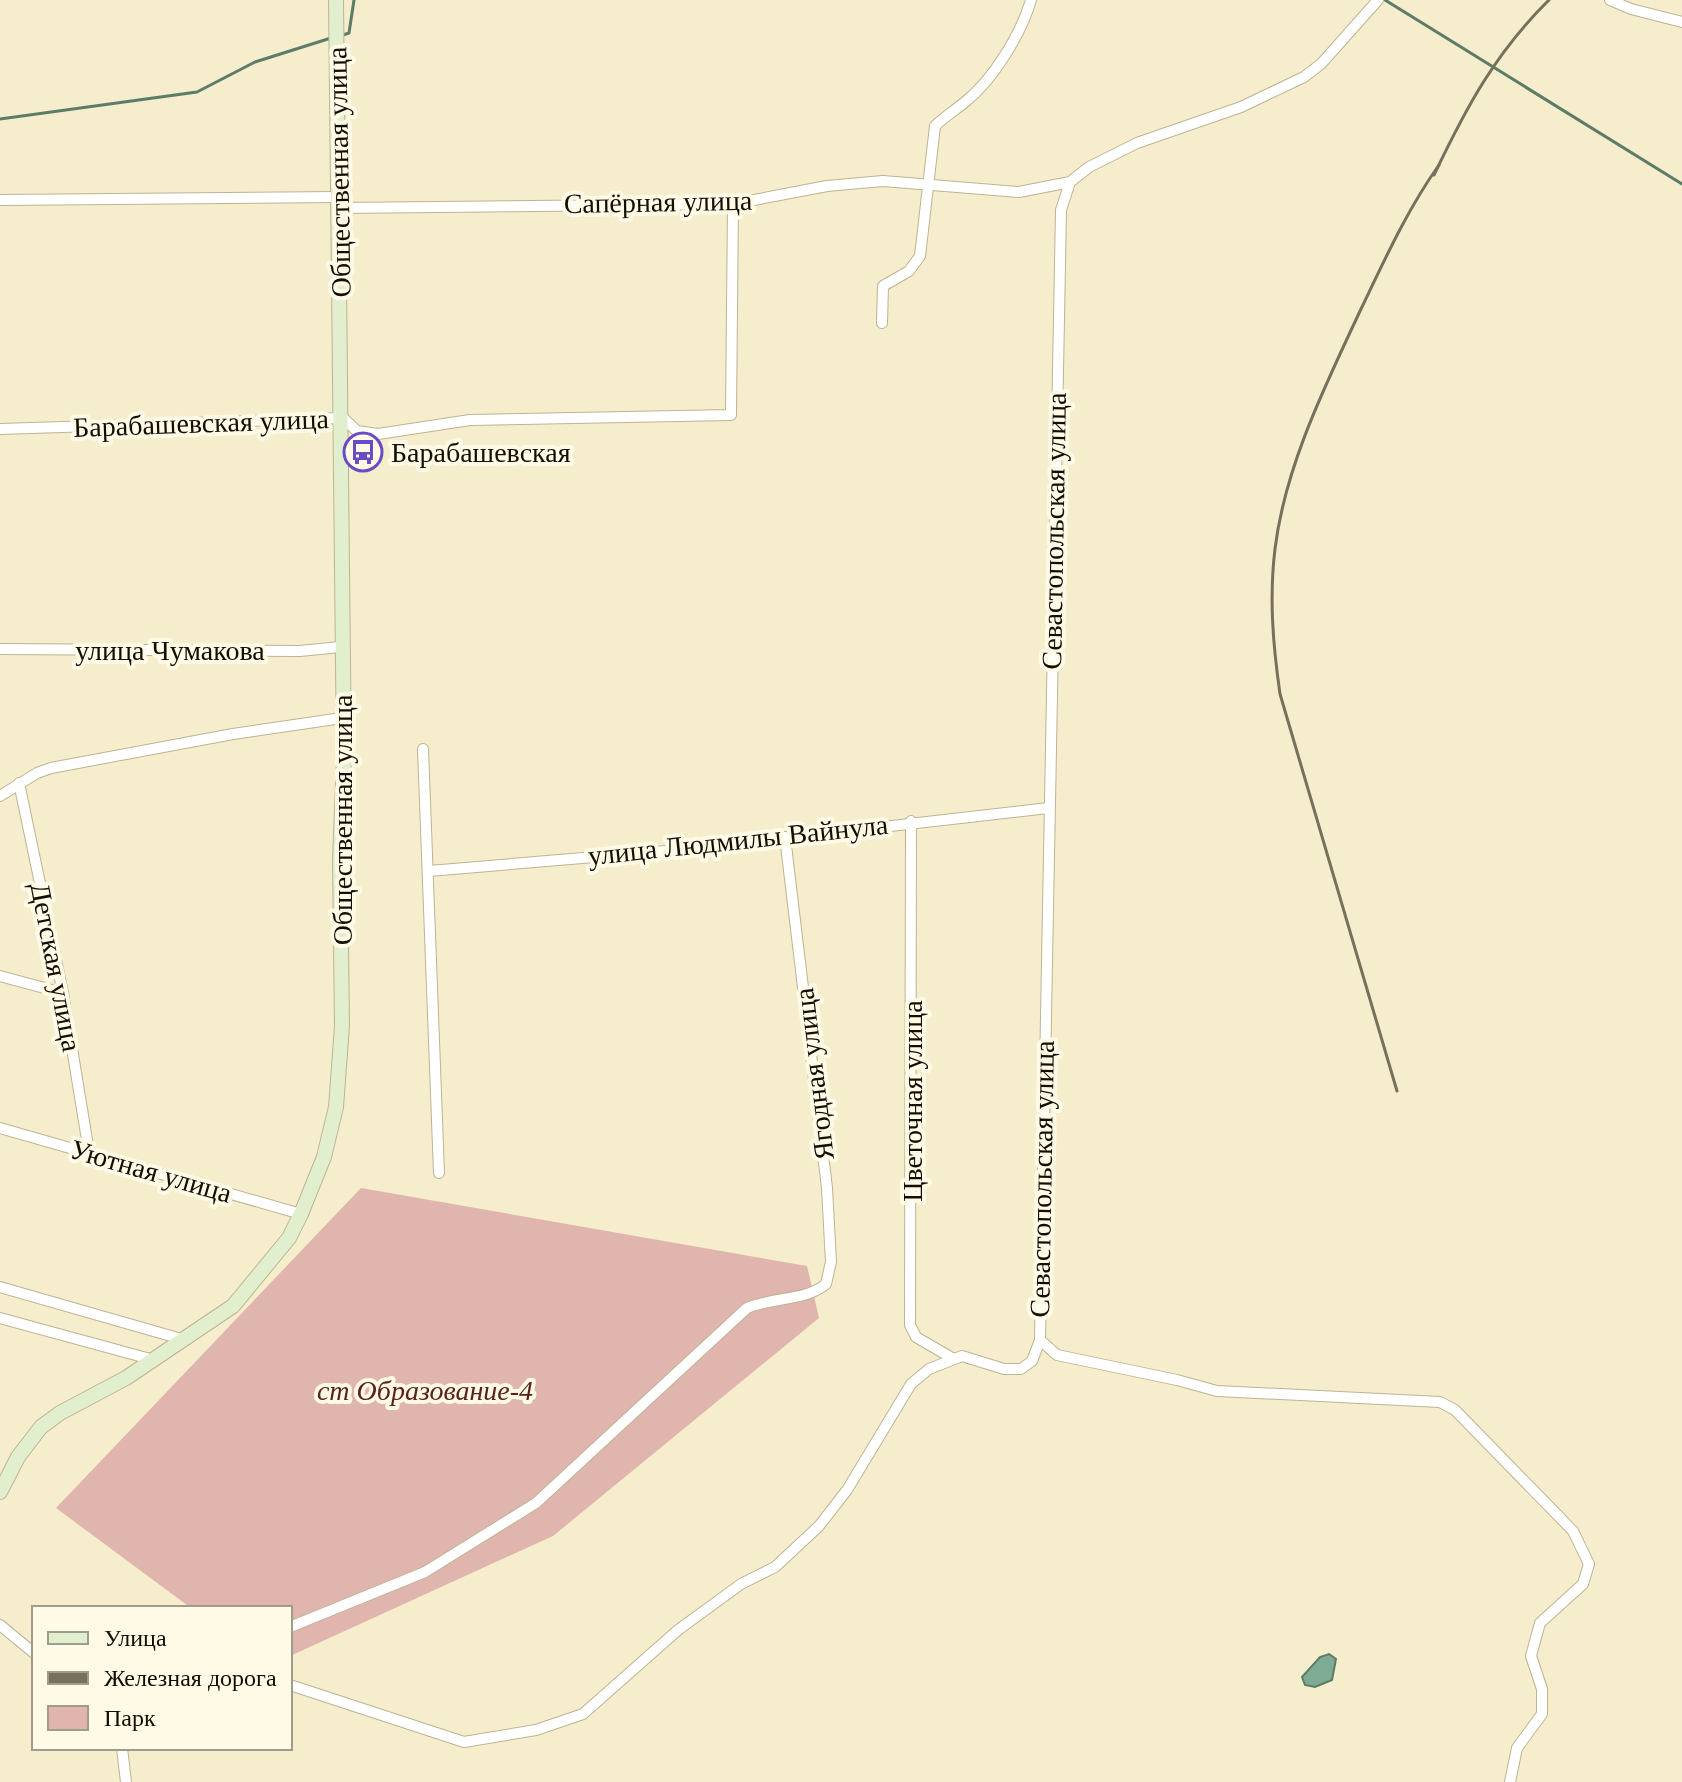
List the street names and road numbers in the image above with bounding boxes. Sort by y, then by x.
street label: Общественная улица [321,46,357,298]
street label: Сапёрная улица [563,185,753,219]
street label: Севастопольская улица [1036,391,1072,670]
street label: Барабашевская улица [73,403,330,443]
street label: улица Чумакова [75,635,265,666]
street label: Общественная улица [327,694,358,945]
street label: улица Людмилы Вайнула [586,809,890,871]
street label: Детская улица [24,880,88,1055]
street label: Ягодная улица [788,986,840,1162]
street label: Цветочная улица [897,1000,928,1202]
street label: Севастопольская улица [1024,1039,1060,1318]
street label: Уютная улица [67,1133,236,1209]

